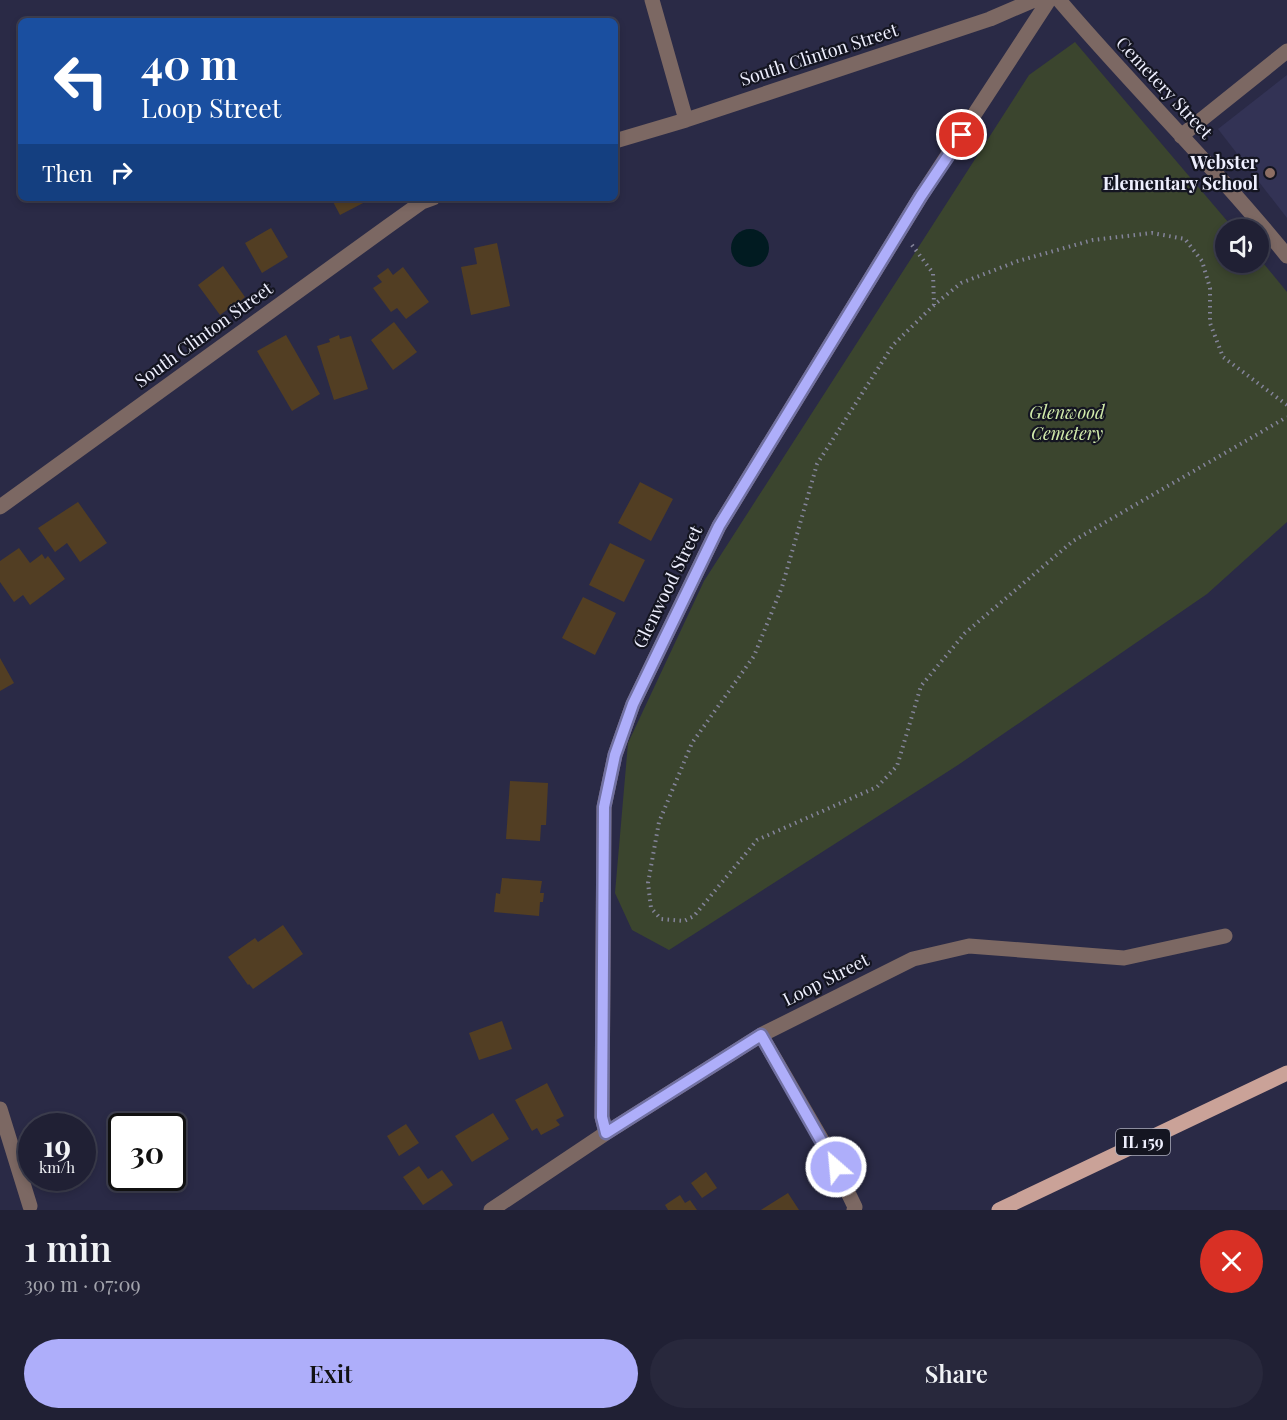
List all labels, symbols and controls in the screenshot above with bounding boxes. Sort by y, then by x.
street label: South Clinton Street [737,17,901,91]
street label: Cemetery Street [1111,31,1219,144]
text: 40 m [141,35,238,91]
icon: left [42,42,120,120]
text: Loop Street [141,89,281,125]
pin [936,109,987,160]
icon: arrive [945,118,978,151]
place label: Webster Elementary School [1103,150,1259,195]
icon: right [105,156,138,189]
text: Then [42,158,93,188]
marker: Webster Elementary School [1263,166,1277,180]
map controls [1215,219,1269,273]
button: sound [1215,219,1269,273]
street label: South Clinton Street [130,276,278,392]
park label: Glenwood Cemetery [1029,400,1106,445]
street label: Glenwood Street [627,521,708,652]
street label: Loop Street [778,947,873,1011]
speed limit sign: 30 [108,1113,186,1191]
text: 19 [43,1125,71,1165]
road number: IL 159 [1116,1129,1170,1155]
position arrow [804,1135,868,1199]
text: km/h [39,1157,75,1177]
text: 1 min [24,1223,112,1271]
button: close [1200,1230,1263,1293]
text: 390 m · 07:09 [24,1270,141,1297]
button: Exit [24,1339,638,1408]
button: Share [650,1339,1263,1408]

